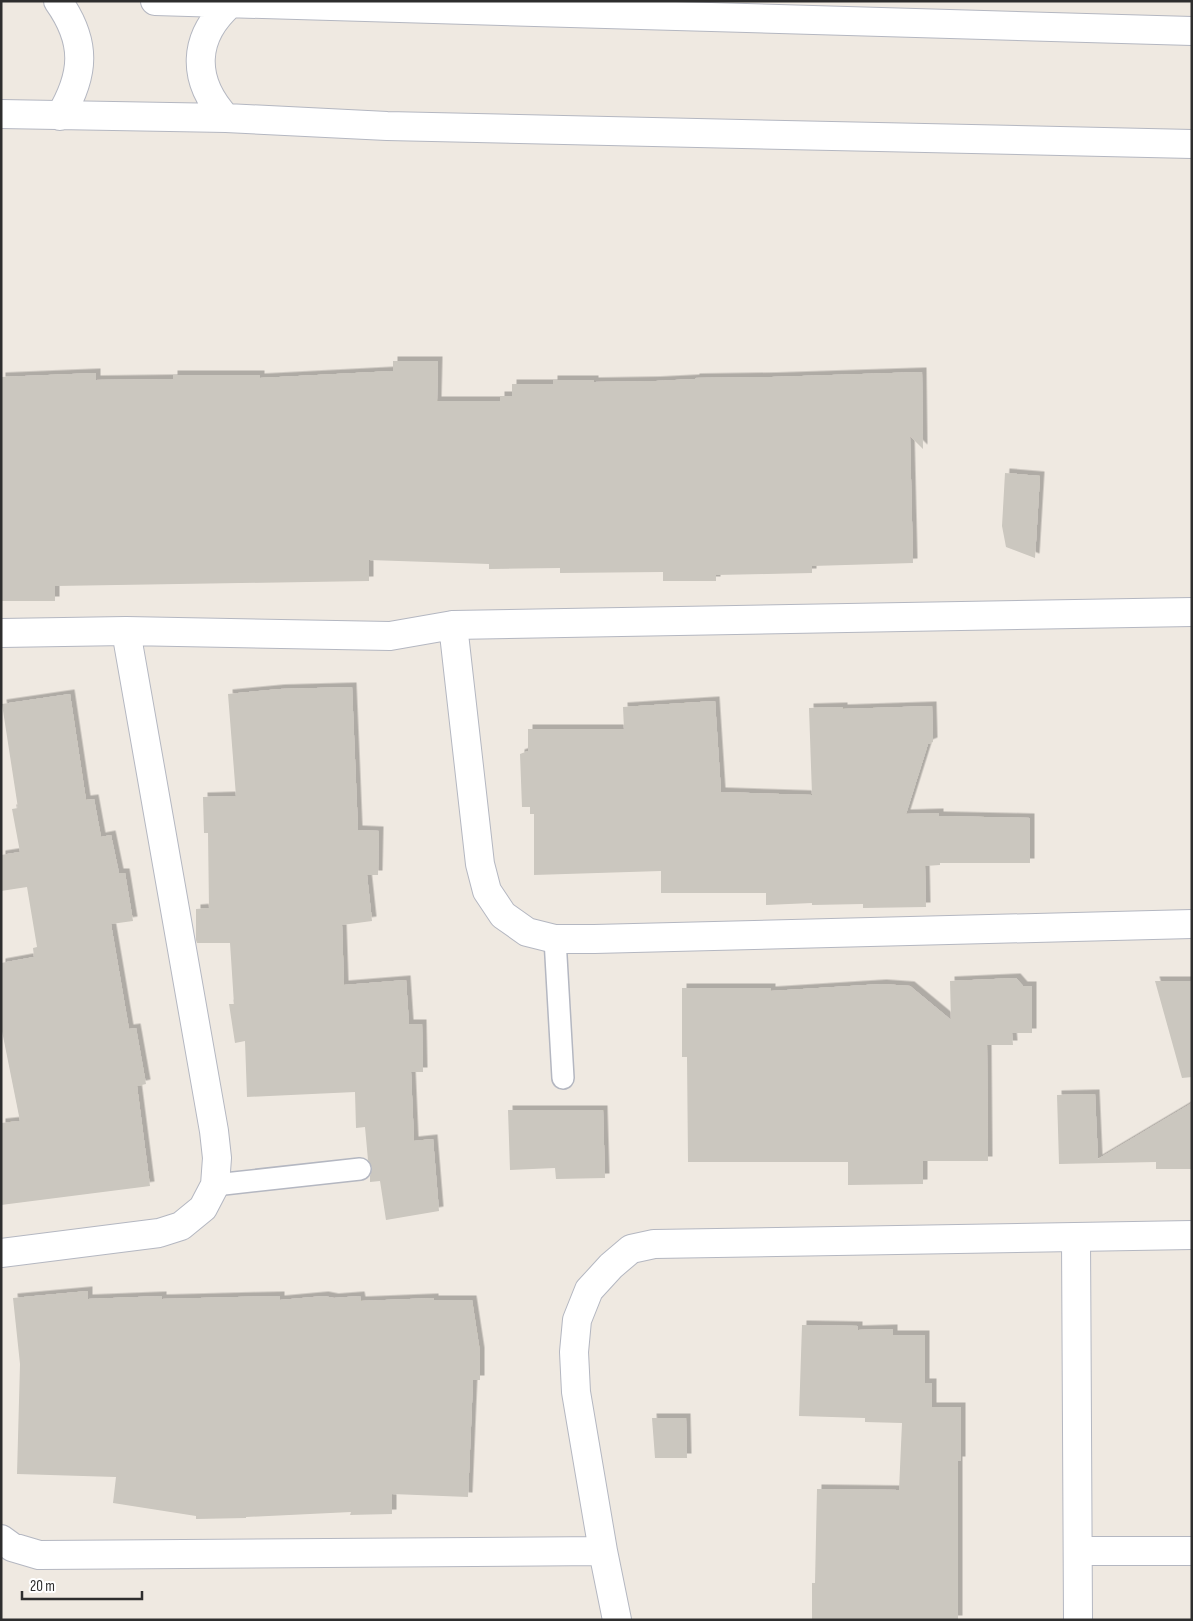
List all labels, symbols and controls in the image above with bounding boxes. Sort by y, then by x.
scale bar [22,1568,142,1600]
text: 20 m [30,1577,55,1596]

